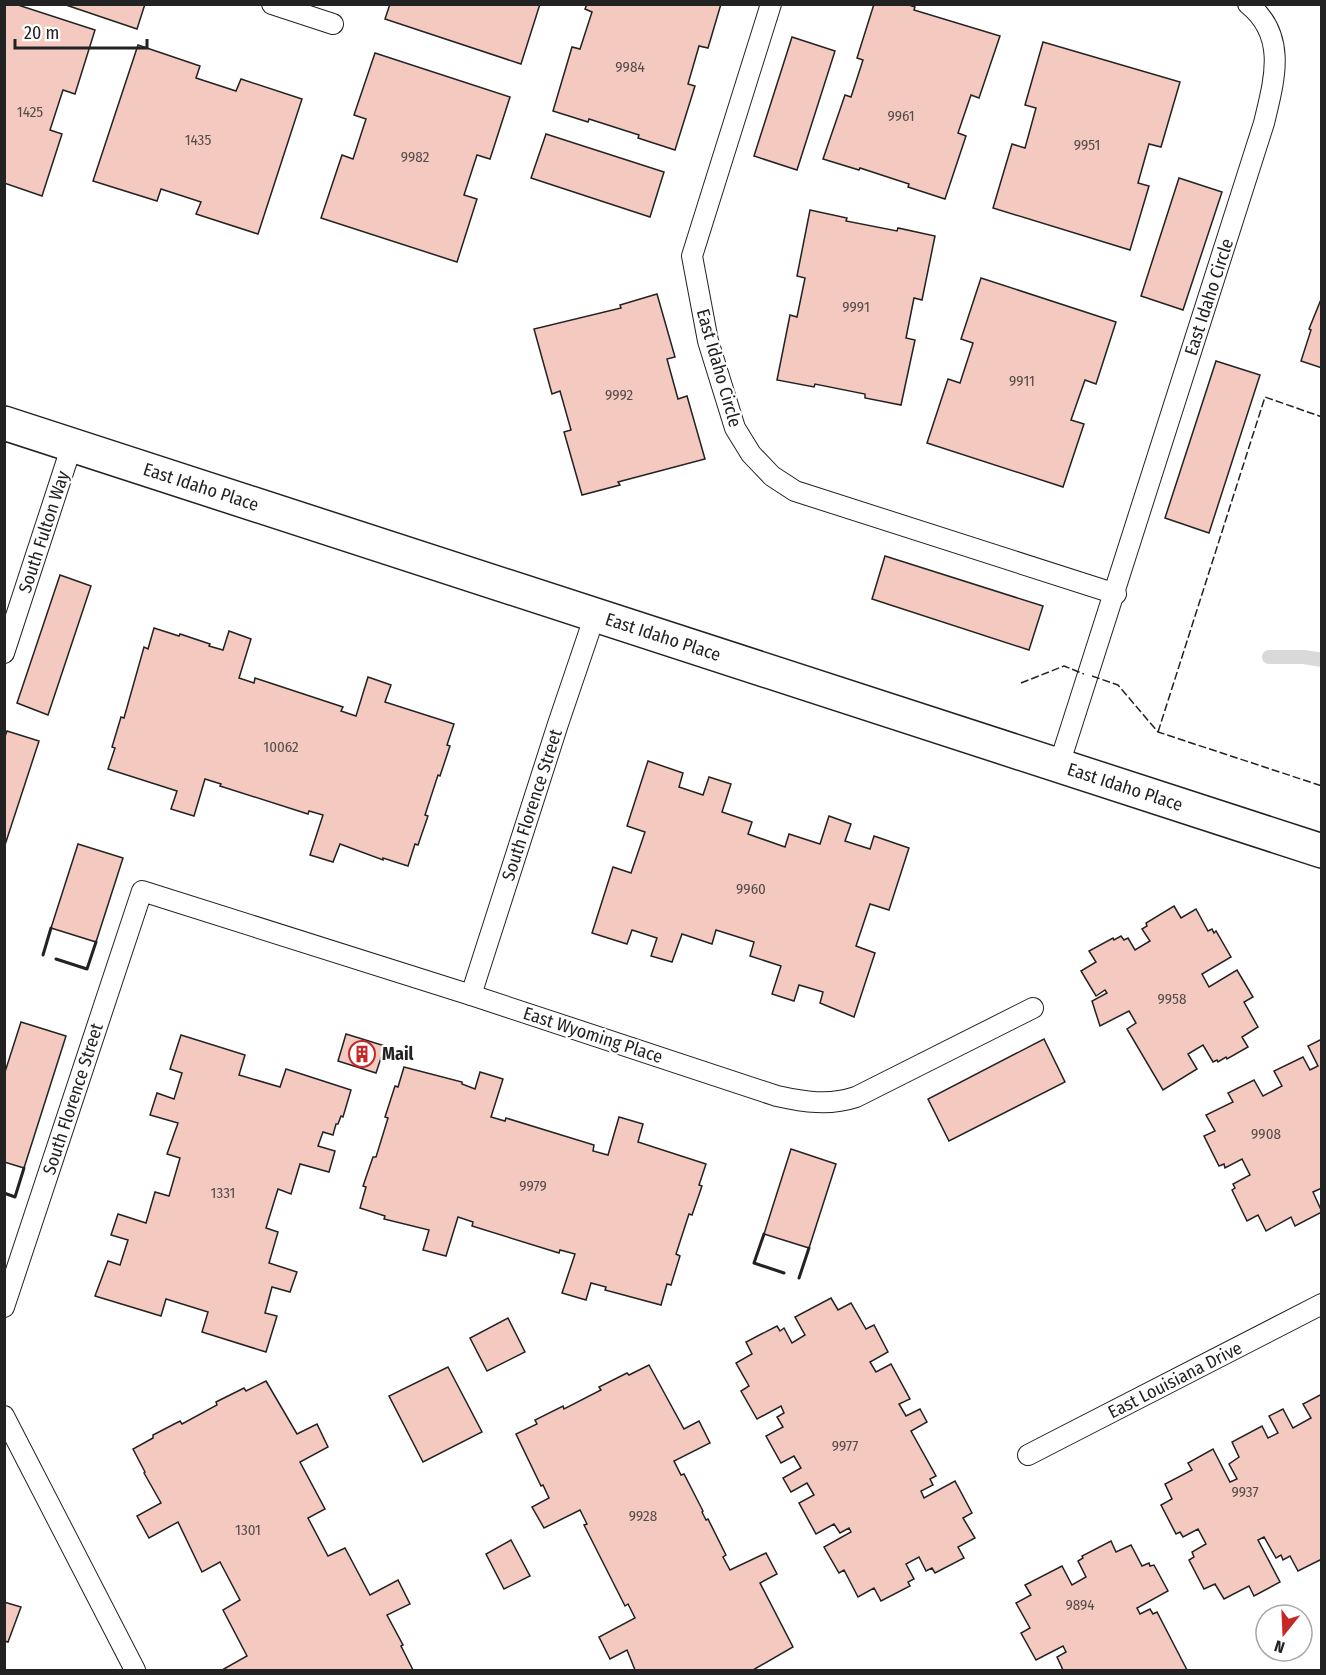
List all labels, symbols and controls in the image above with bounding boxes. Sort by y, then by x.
scale bar [15,12,147,50]
text: 20 m [24,22,59,44]
house number: 9984 [615,58,645,76]
house number: 1425 [17,103,43,121]
house number: 9961 [887,107,915,125]
house number: 1435 [185,131,211,149]
house number: 9951 [1074,136,1100,154]
house number: 9982 [401,148,430,166]
street label: East Idaho Circle [1180,236,1238,358]
house number: 9991 [842,298,870,316]
street label: East Idaho Circle [692,306,746,430]
house number: 9911 [1009,372,1035,390]
house number: 9992 [605,386,633,404]
street label: East Idaho Place [141,458,262,516]
street label: South Fulton Way [14,468,74,596]
street label: East Idaho Place [603,608,724,666]
street label: South Florence Street [497,726,567,884]
house number: 10062 [263,738,299,756]
street label: East Idaho Place [1065,758,1186,816]
house number: 9960 [736,880,766,898]
house number: 9958 [1158,990,1186,1008]
street label: East Wyoming Place [521,1002,666,1068]
street label: South Florence Street [38,1020,108,1178]
building icon: Mail [347,1039,377,1069]
place label: Mail [382,1043,414,1065]
house number: 9908 [1251,1125,1281,1143]
house number: 9979 [519,1177,547,1195]
house number: 1331 [211,1184,235,1202]
street label: East Louisiana Drive [1104,1337,1246,1423]
house number: 9977 [832,1437,858,1455]
house number: 9937 [1231,1483,1259,1501]
house number: 9928 [629,1507,657,1525]
house number: 1301 [235,1521,261,1539]
house number: 9894 [1065,1596,1095,1614]
north arrow [1254,1603,1314,1663]
text: N [1272,1636,1287,1657]

